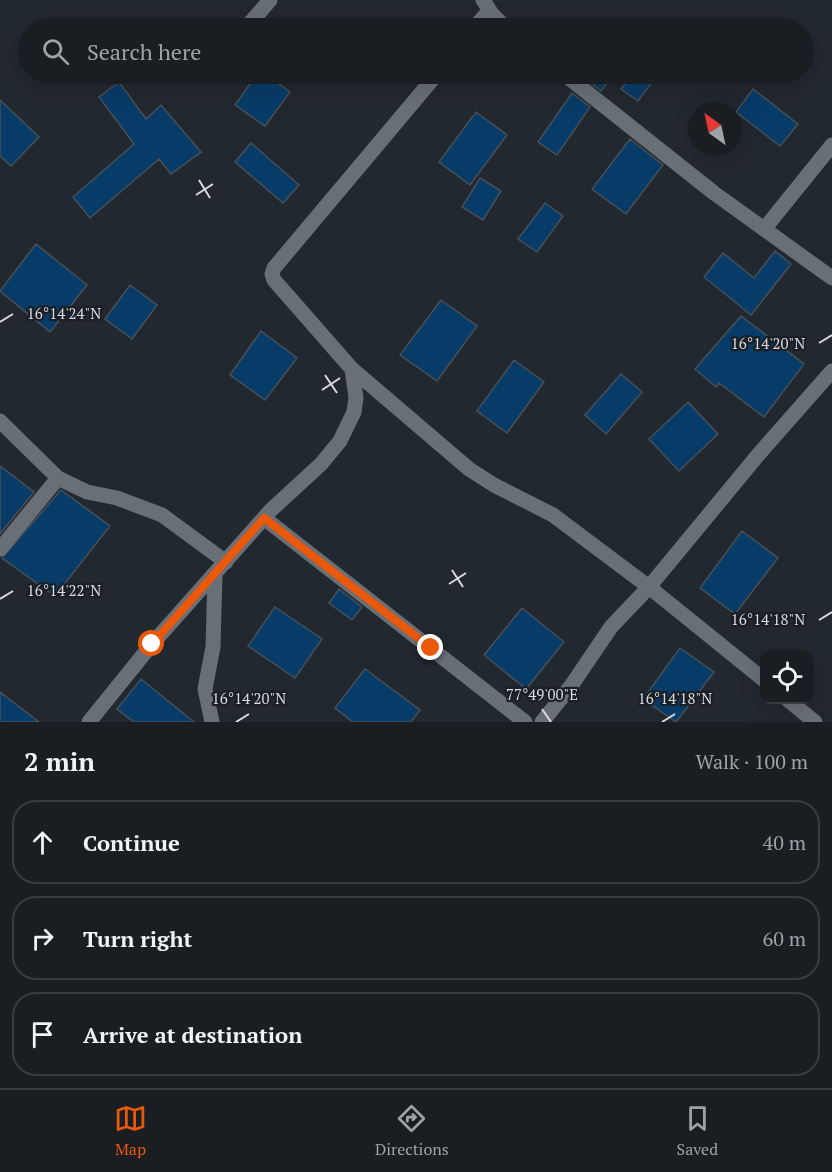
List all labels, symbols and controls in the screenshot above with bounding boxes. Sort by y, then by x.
search box [18,18,814,84]
icon: search [39,35,72,68]
text: Search here [87,37,201,66]
north arrow [688,102,742,156]
text: 16°14'24"N [27,303,101,323]
text: 16°14'20"N [731,333,805,353]
text: 16°14'22"N [27,580,101,600]
text: 16°14'18"N [731,609,805,629]
route start [138,630,164,656]
route end [417,634,443,660]
map controls [760,650,814,704]
button: locate [760,650,814,704]
text: 77°49'00"E [506,684,578,704]
text: 16°14'20"N [212,688,286,708]
text: 16°14'18"N [638,688,712,708]
text: 2 min [24,744,95,778]
text: Walk · 100 m [696,748,808,775]
icon: ahead [26,826,59,859]
text: Continue [83,828,180,857]
text: 40 m [763,829,806,856]
icon: right [26,922,59,955]
text: Turn right [83,924,192,953]
text: 60 m [763,925,806,952]
icon: arrive [26,1018,59,1051]
text: Arrive at destination [83,1020,302,1049]
tab: Map [114,1102,147,1160]
tab: Directions [375,1102,449,1160]
tab: Saved [677,1102,718,1160]

